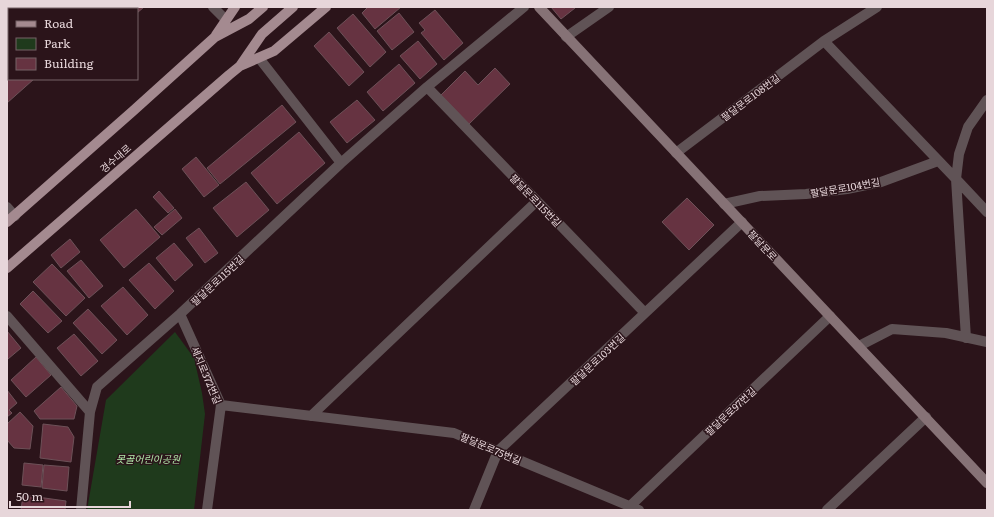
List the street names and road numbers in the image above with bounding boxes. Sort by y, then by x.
street label: 팔달문로108번길 [717,70,783,124]
street label: 경수대로 [96,140,134,176]
street label: 팔달문로115번길 [507,170,565,230]
street label: 팔달문로104번길 [809,173,881,201]
street label: 팔달문로 [745,226,781,264]
street label: 팔달문로115번길 [187,251,247,309]
street label: 팔달문로103번길 [566,330,628,388]
street label: 세지로372번길 [188,344,226,406]
street label: 팔달문로97번길 [701,383,759,439]
street label: 팔달문로75번길 [458,428,524,468]

